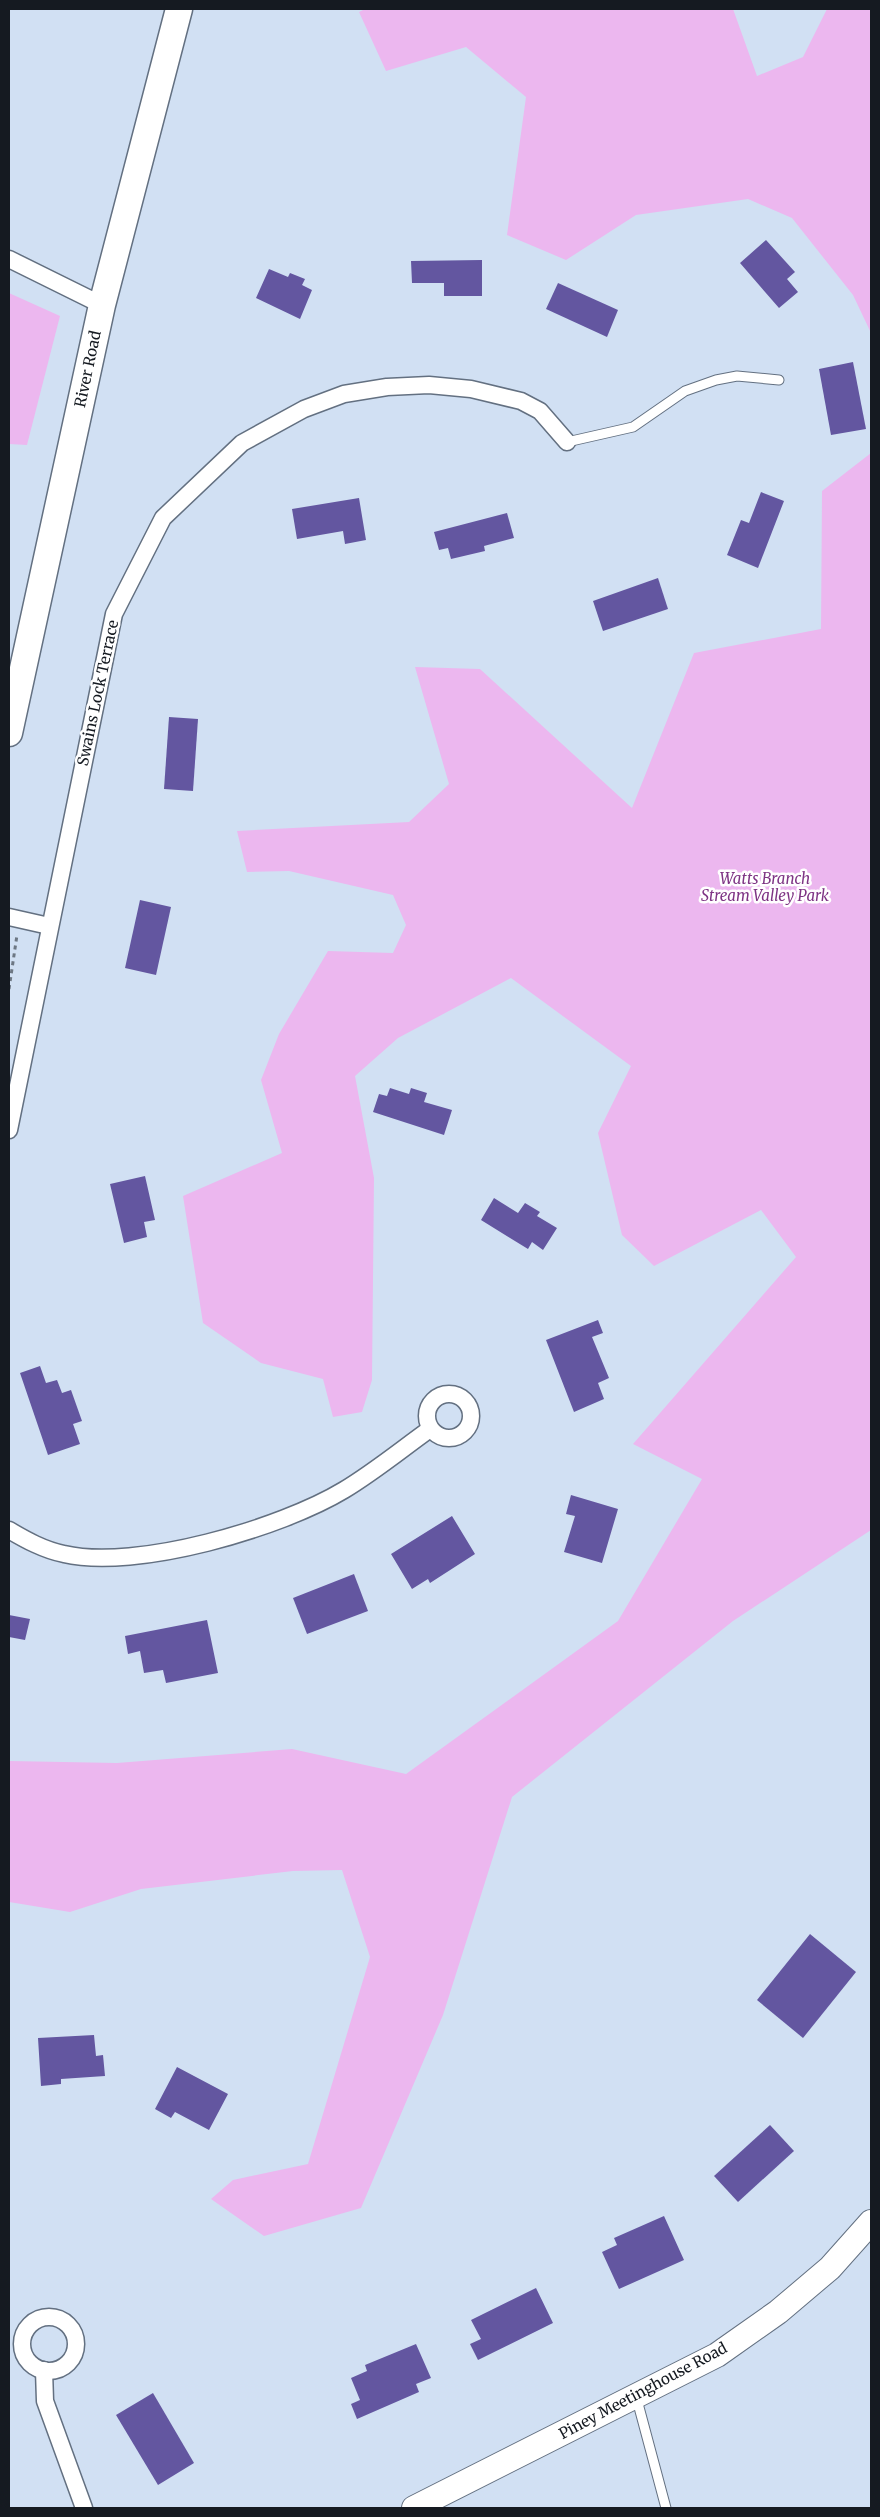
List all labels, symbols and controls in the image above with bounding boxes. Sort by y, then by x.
street label: River Road [70,329,105,409]
street label: Swains Lock Terrace [73,618,122,768]
park label: Watts Branch Stream Valley Park [701,869,830,905]
street label: Piney Meetinghouse Road [555,2338,730,2443]

